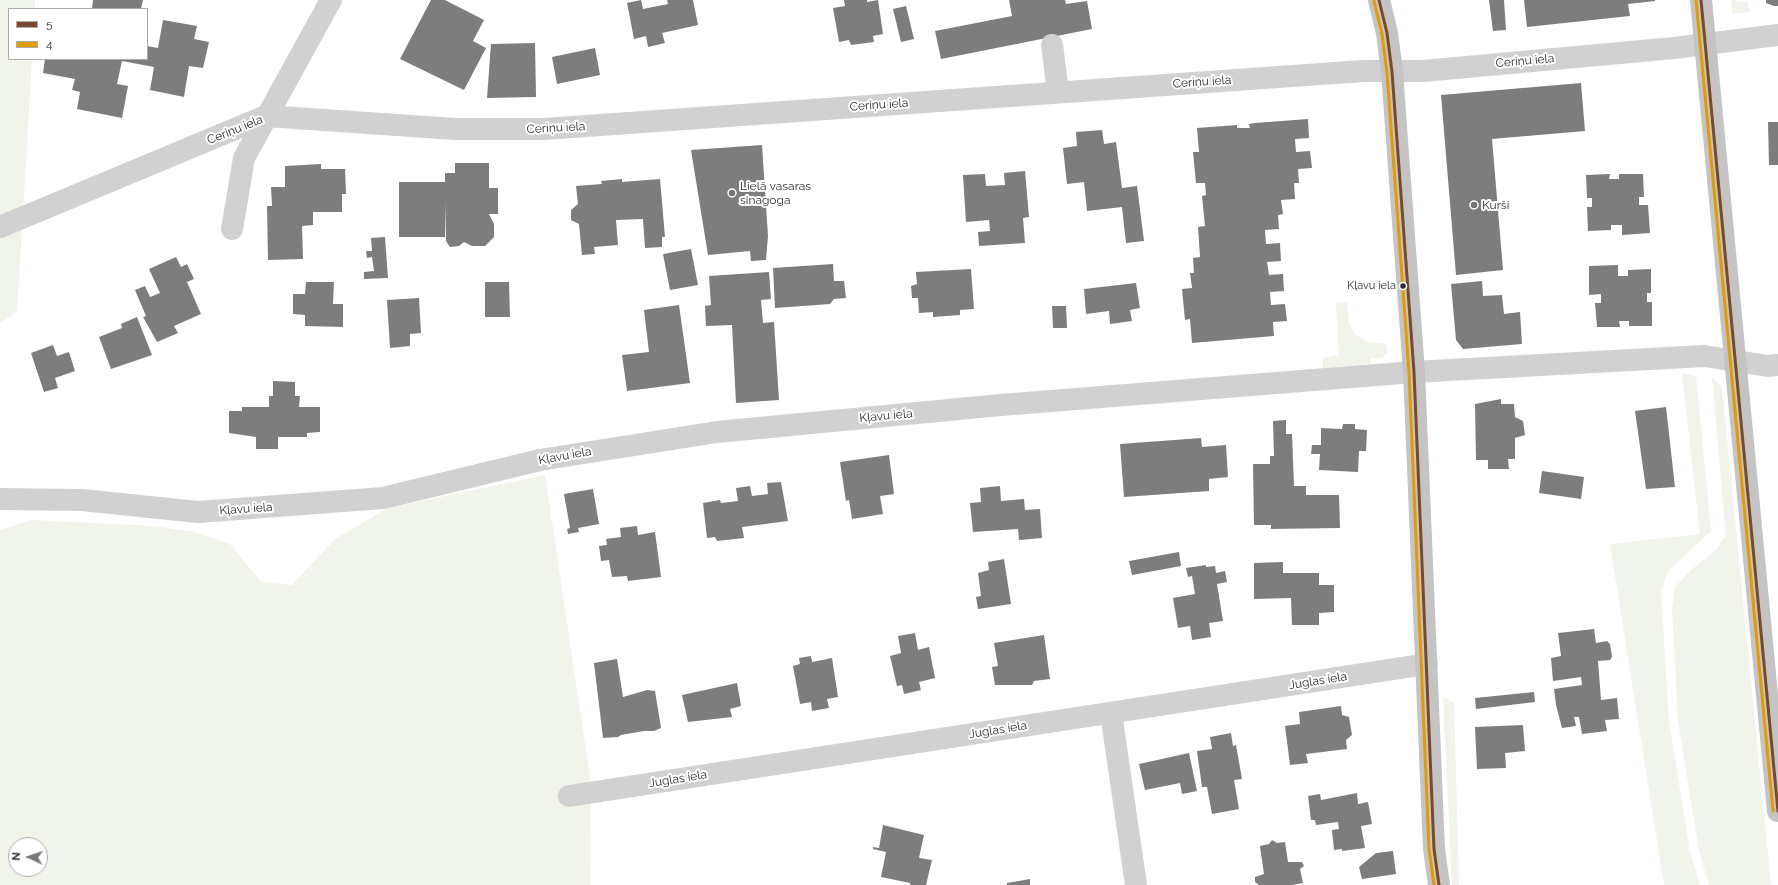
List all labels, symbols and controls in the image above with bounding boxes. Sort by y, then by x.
legend [8,8,148,60]
text: 5 [46,17,53,31]
text: 4 [46,37,53,51]
street label: Ceriņu iela [1495,51,1555,71]
street label: Ceriņu iela [1172,73,1232,91]
street label: Ceriņu iela [849,96,909,114]
street label: Ceriņu iela [205,112,265,148]
street label: Ceriņu iela [526,119,586,137]
place label: Lielā vasaras sinagoga [740,179,811,207]
marker: Lielā vasaras sinagoga [727,188,737,198]
place label: Kurši [1482,198,1509,212]
marker: Kurši [1469,200,1479,210]
place label: Kļavu iela [1347,279,1396,293]
marker: Kļavu iela [1398,281,1408,291]
street label: Kļavu iela [859,407,913,425]
street label: Kļavu iela [537,444,593,468]
street label: Kļavu iela [219,500,273,518]
street label: Juglas iela [1288,669,1348,693]
street label: Juglas iela [968,718,1028,742]
street label: Juglas iela [648,767,708,791]
north arrow [8,837,48,877]
text: N [10,852,23,861]

